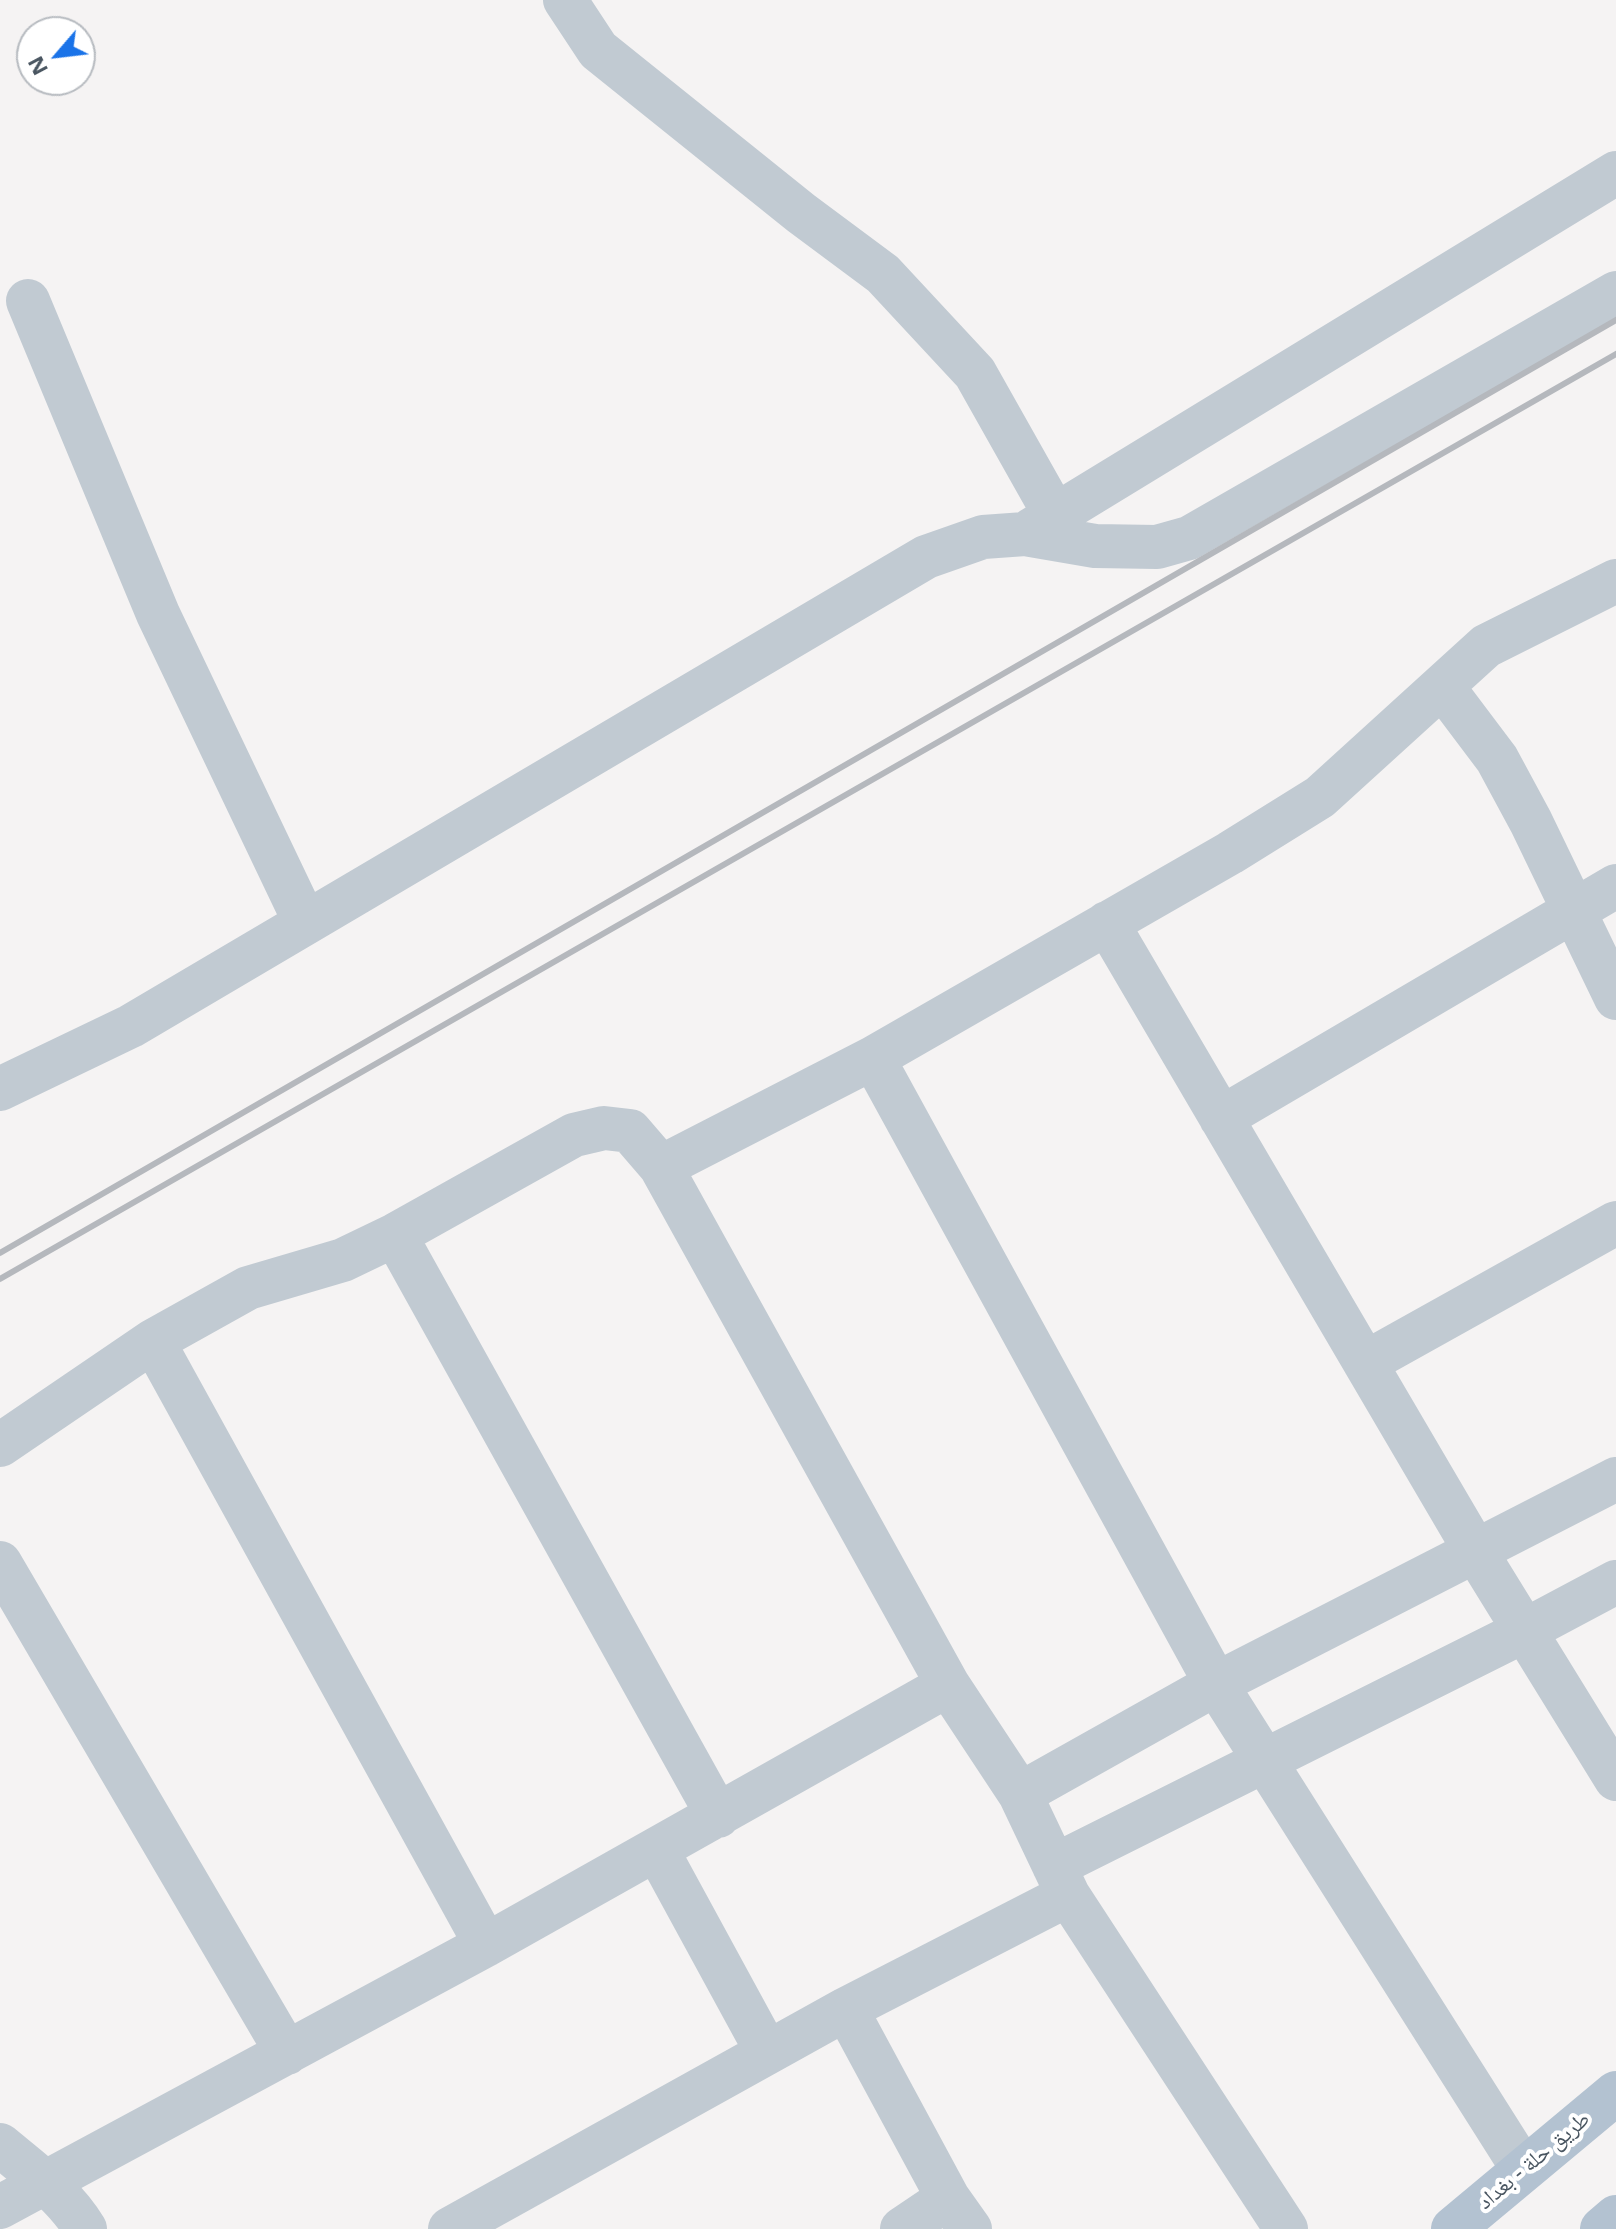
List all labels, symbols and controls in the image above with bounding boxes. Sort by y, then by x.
north arrow [16,16,96,96]
text: N [19,51,54,81]
street label: طريق حلة - بغداد [1472,2106,1596,2216]

